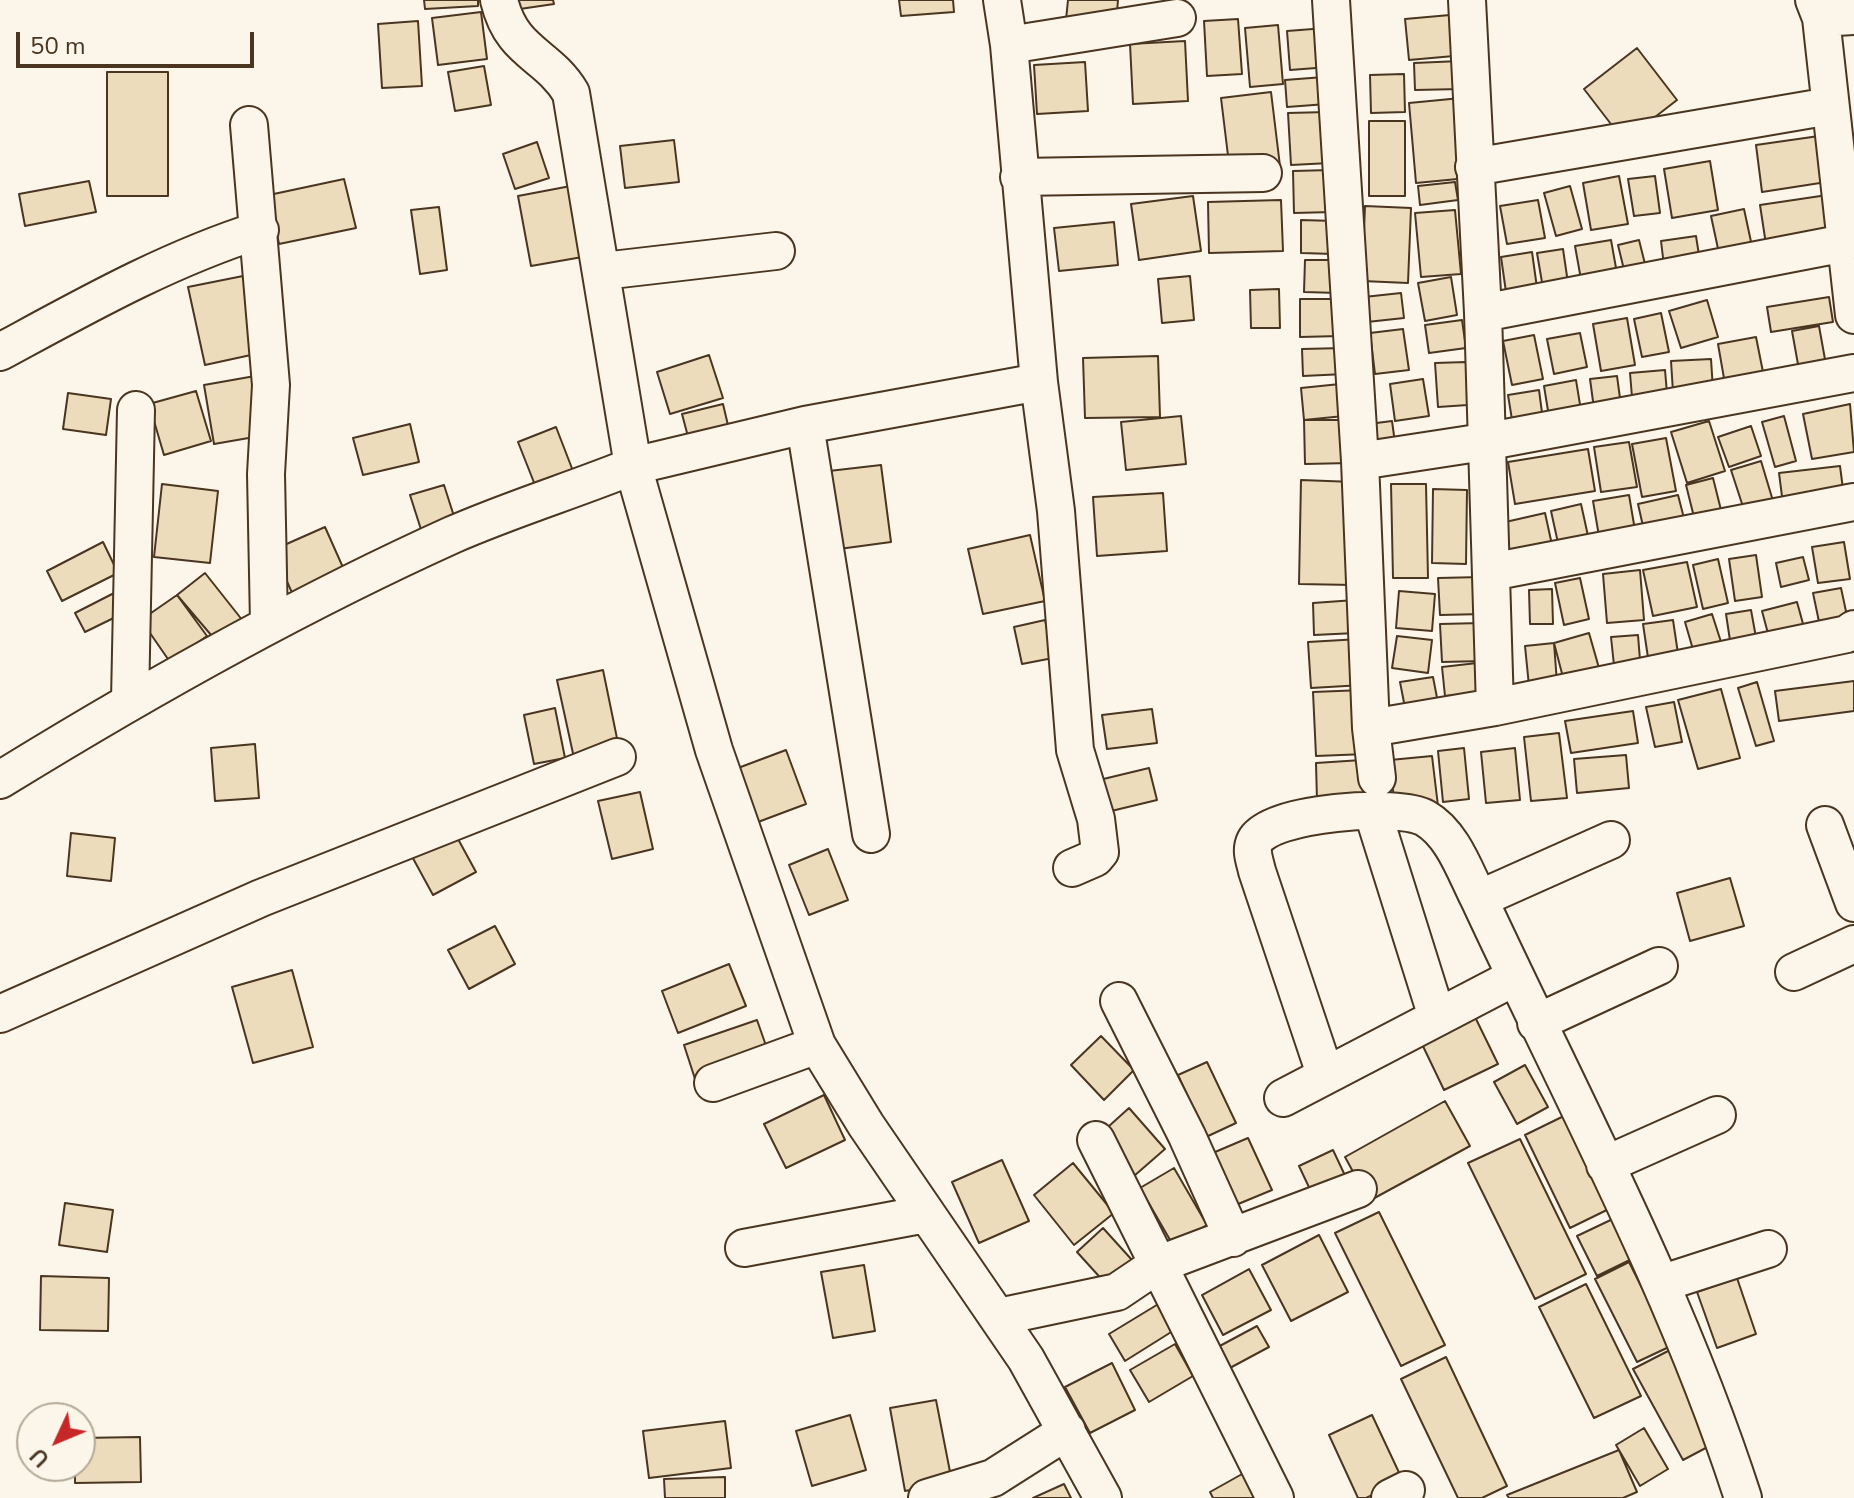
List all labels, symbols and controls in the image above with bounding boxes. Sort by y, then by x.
scale bar [20,16,258,66]
text: 50 m [30,30,86,62]
north arrow [16,1402,96,1482]
text: U [24,1441,57,1474]

